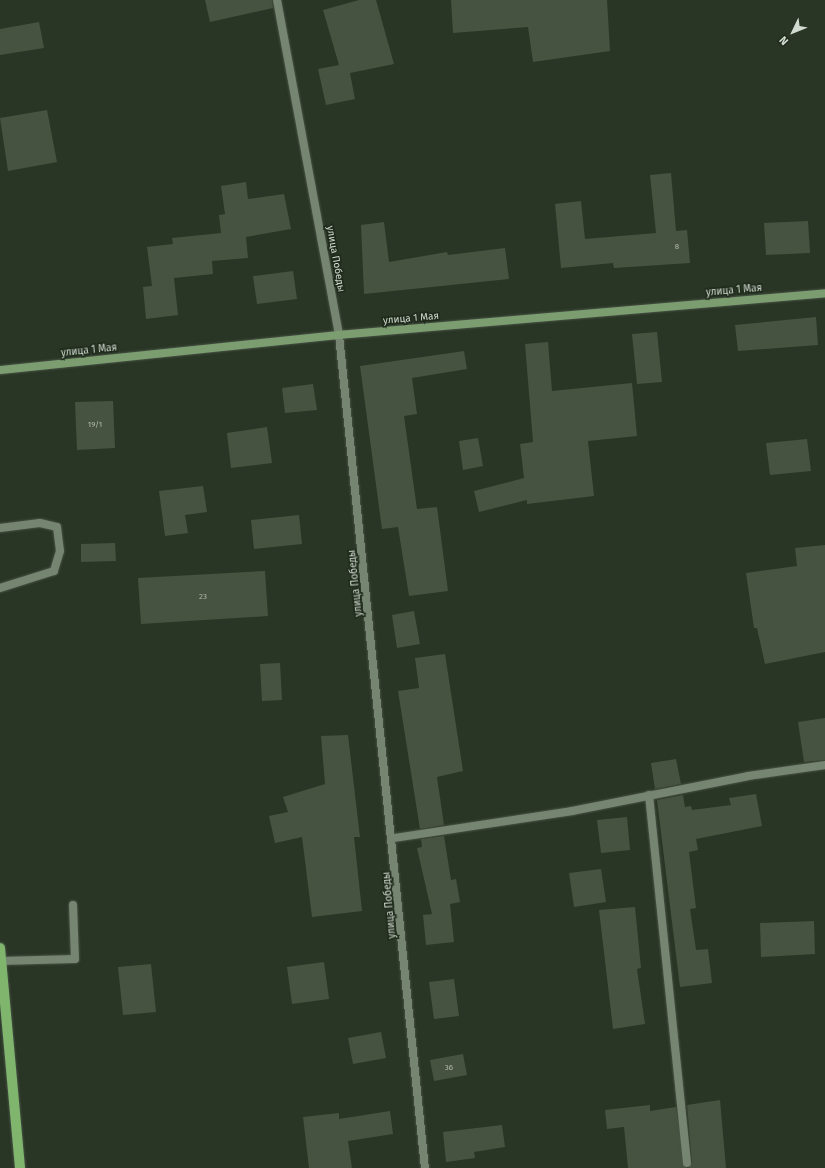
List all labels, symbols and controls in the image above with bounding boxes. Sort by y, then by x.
north arrow [773,12,813,52]
text: N [777,33,791,48]
street label: улица Победы [323,225,347,293]
house number: 8 [675,242,679,252]
street label: улица 1 Мая [705,283,763,299]
street label: улица 1 Мая [382,311,440,327]
street label: улица 1 Мая [60,342,118,360]
house number: 19/1 [88,420,102,430]
street label: улица Победы [347,549,365,617]
house number: 23 [199,592,207,602]
street label: улица Победы [381,871,399,939]
house number: 36 [445,1063,453,1073]

